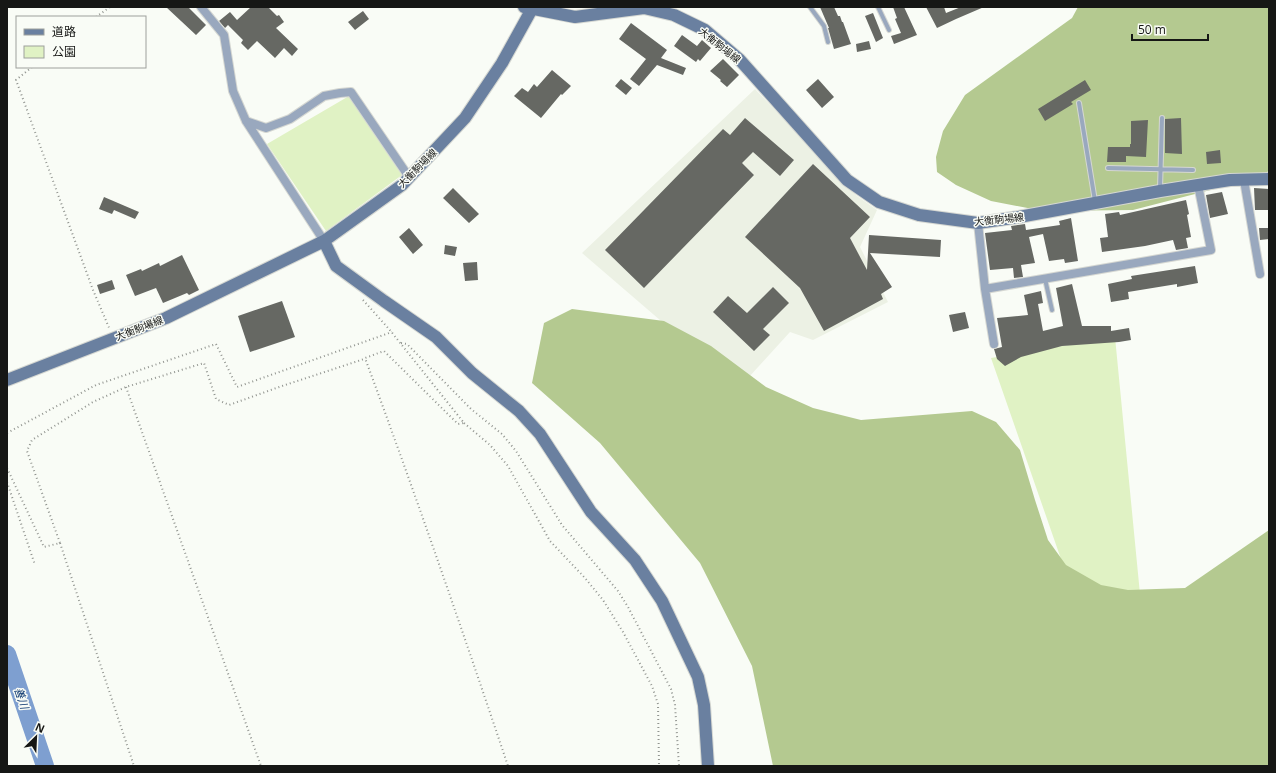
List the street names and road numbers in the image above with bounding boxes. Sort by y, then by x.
street label: 大衡駒場線 [696,24,744,66]
street label: 大衡駒場線 [394,145,440,191]
street label: 大衡駒場線 [973,209,1025,229]
street label: 大衡駒場線 [113,313,165,343]

